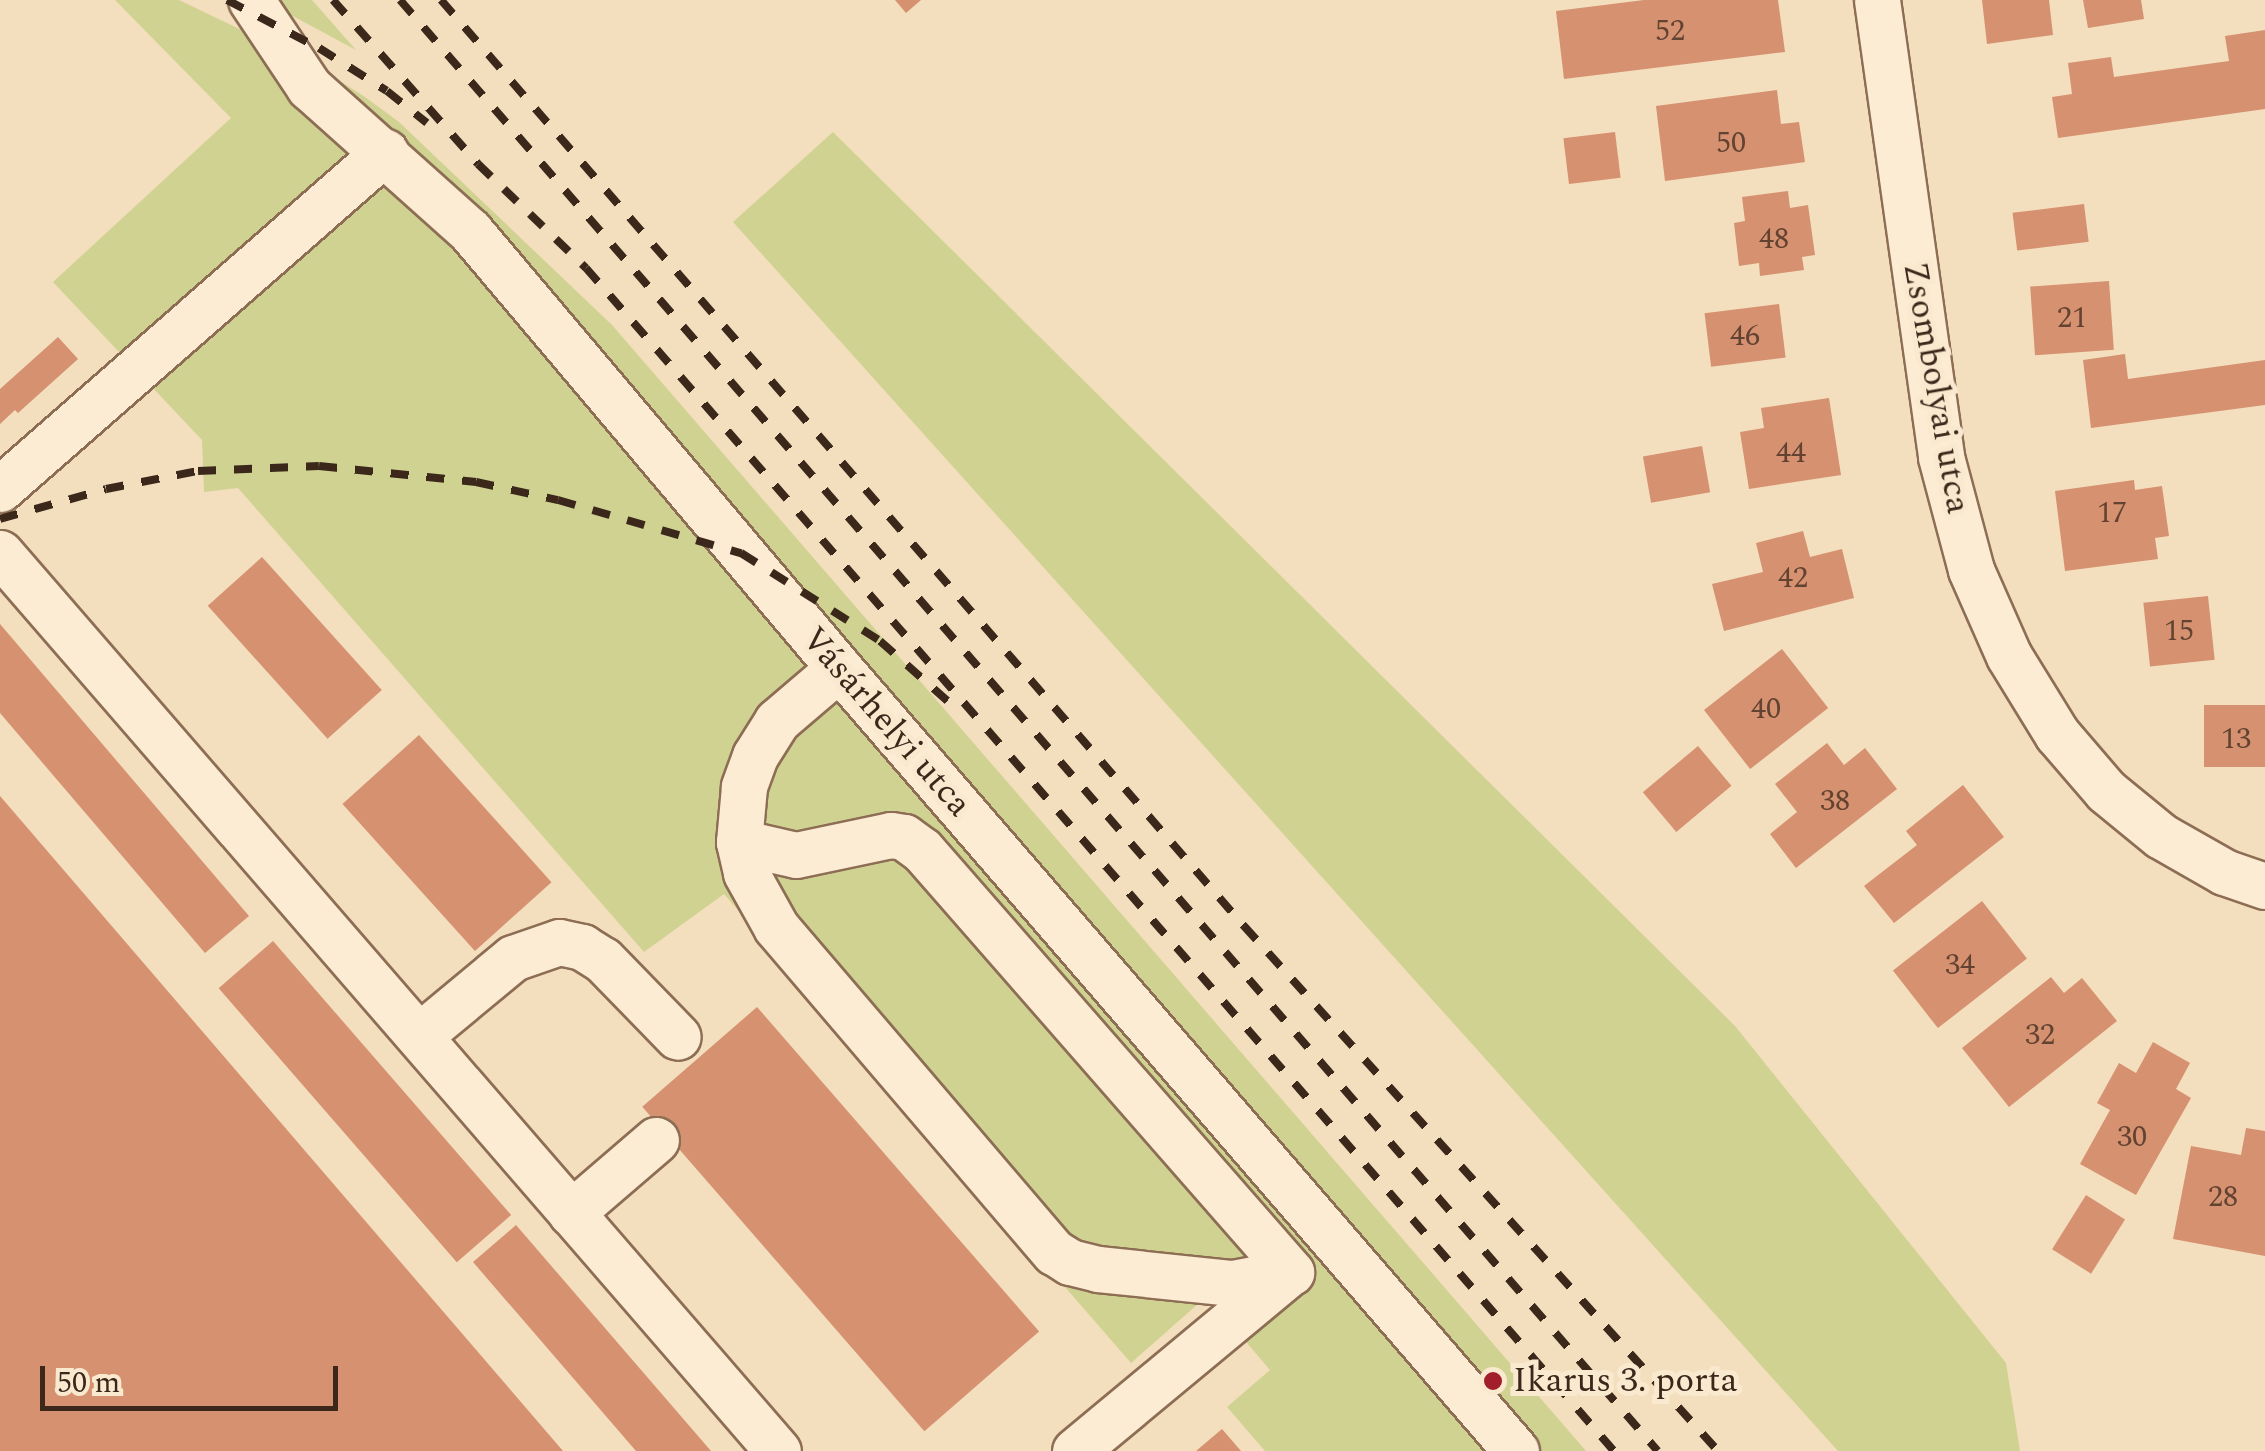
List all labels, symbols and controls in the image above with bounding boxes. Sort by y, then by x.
house number: 52 [1655,13,1685,49]
house number: 50 [1716,125,1746,161]
house number: 48 [1759,221,1789,257]
street label: Zsombolyai utca [1893,259,1979,517]
house number: 21 [2057,300,2087,336]
house number: 46 [1730,318,1760,354]
house number: 44 [1776,435,1806,471]
house number: 17 [2097,495,2127,531]
house number: 42 [1778,560,1808,596]
house number: 15 [2164,613,2194,649]
street label: Vásárhelyi utca [792,619,980,825]
house number: 40 [1751,691,1781,727]
house number: 13 [2221,721,2251,757]
house number: 38 [1820,783,1850,819]
house number: 34 [1945,947,1975,983]
house number: 32 [2025,1017,2055,1053]
house number: 30 [2117,1119,2147,1155]
house number: 28 [2208,1179,2238,1215]
scale bar [45,1346,342,1408]
text: 50 m [57,1360,120,1406]
place label: Ikarus 3. porta [1513,1360,1737,1402]
marker: Ikarus 3. porta [1482,1370,1504,1392]

